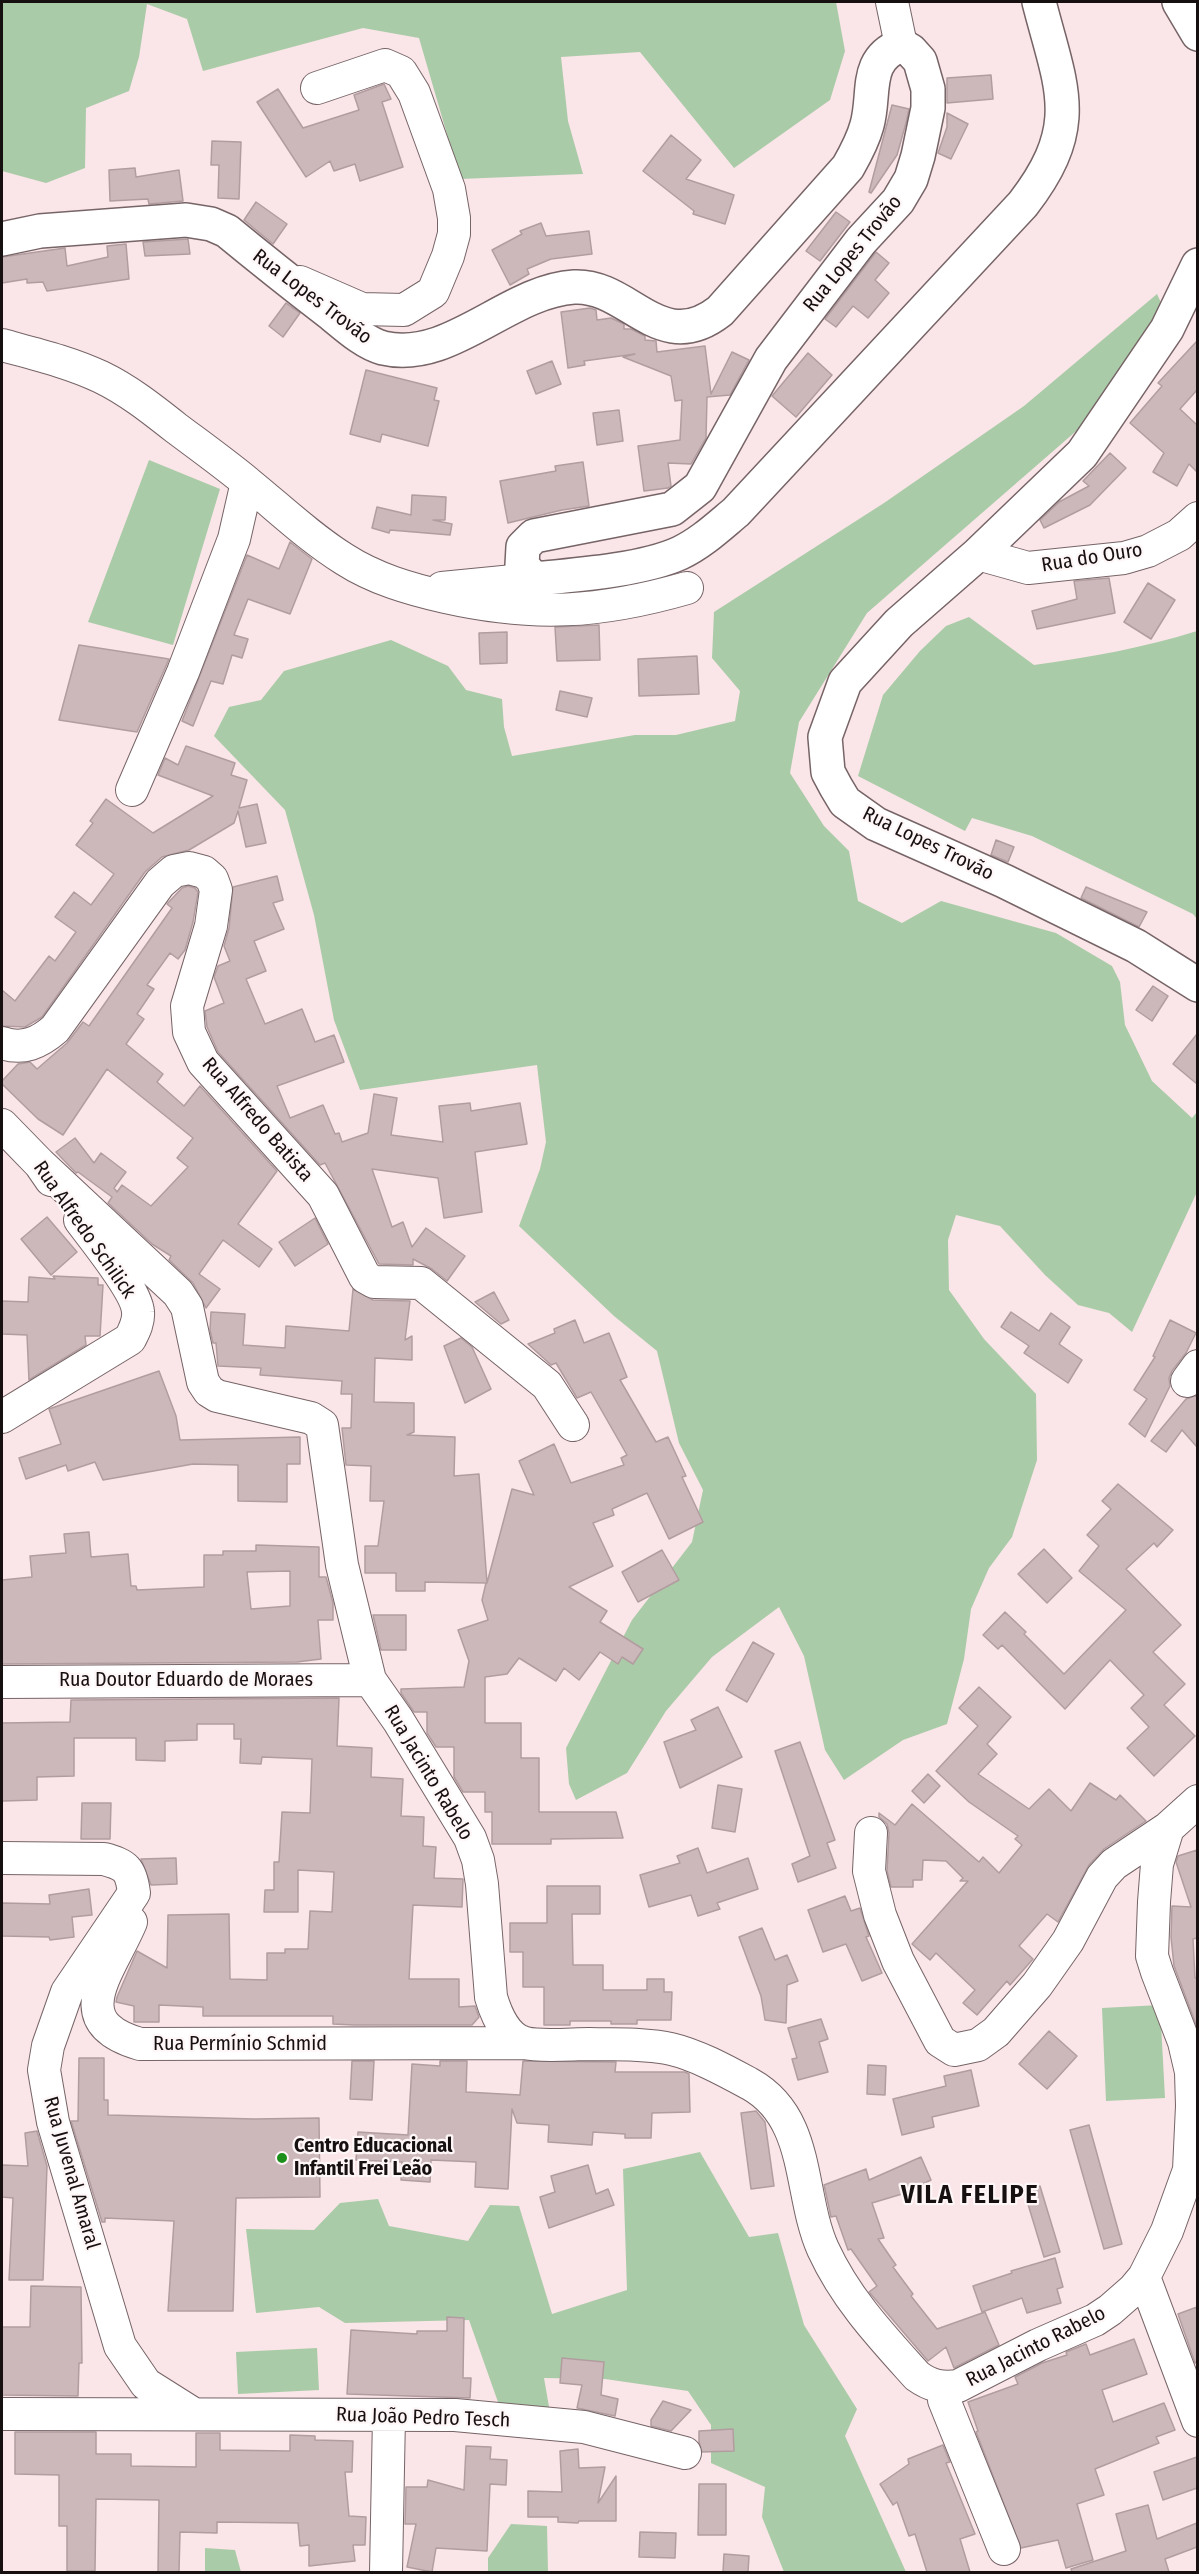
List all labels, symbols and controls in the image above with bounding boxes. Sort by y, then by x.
street label: Rua Lopes Trovão [799,191,907,317]
street label: Rua Lopes Trovão [248,244,376,350]
street label: Rua do Ouro [1040,538,1144,578]
street label: Rua Lopes Trovão [858,802,998,886]
street label: Rua Alfredo Batista [196,1053,318,1187]
street label: Rua Alfredo Schilick [28,1157,140,1303]
street label: Rua Doutor Eduardo de Moraes [59,1668,313,1692]
street label: Rua Jacinto Rabelo [378,1701,478,1845]
street label: Rua Permínio Schmid [153,2032,327,2056]
street label: Rua Juvenal Amaral [38,2094,104,2252]
place label: Centro Educacional Infantil Frei Leão [294,2134,452,2181]
marker: Centro Educacional Infantil Frei Leão [275,2151,289,2165]
district label: VILA FELIPE [901,2180,1039,2212]
street label: Rua Jacinto Rabelo [962,2301,1110,2393]
street label: Rua João Pedro Tesch [335,2403,511,2433]

